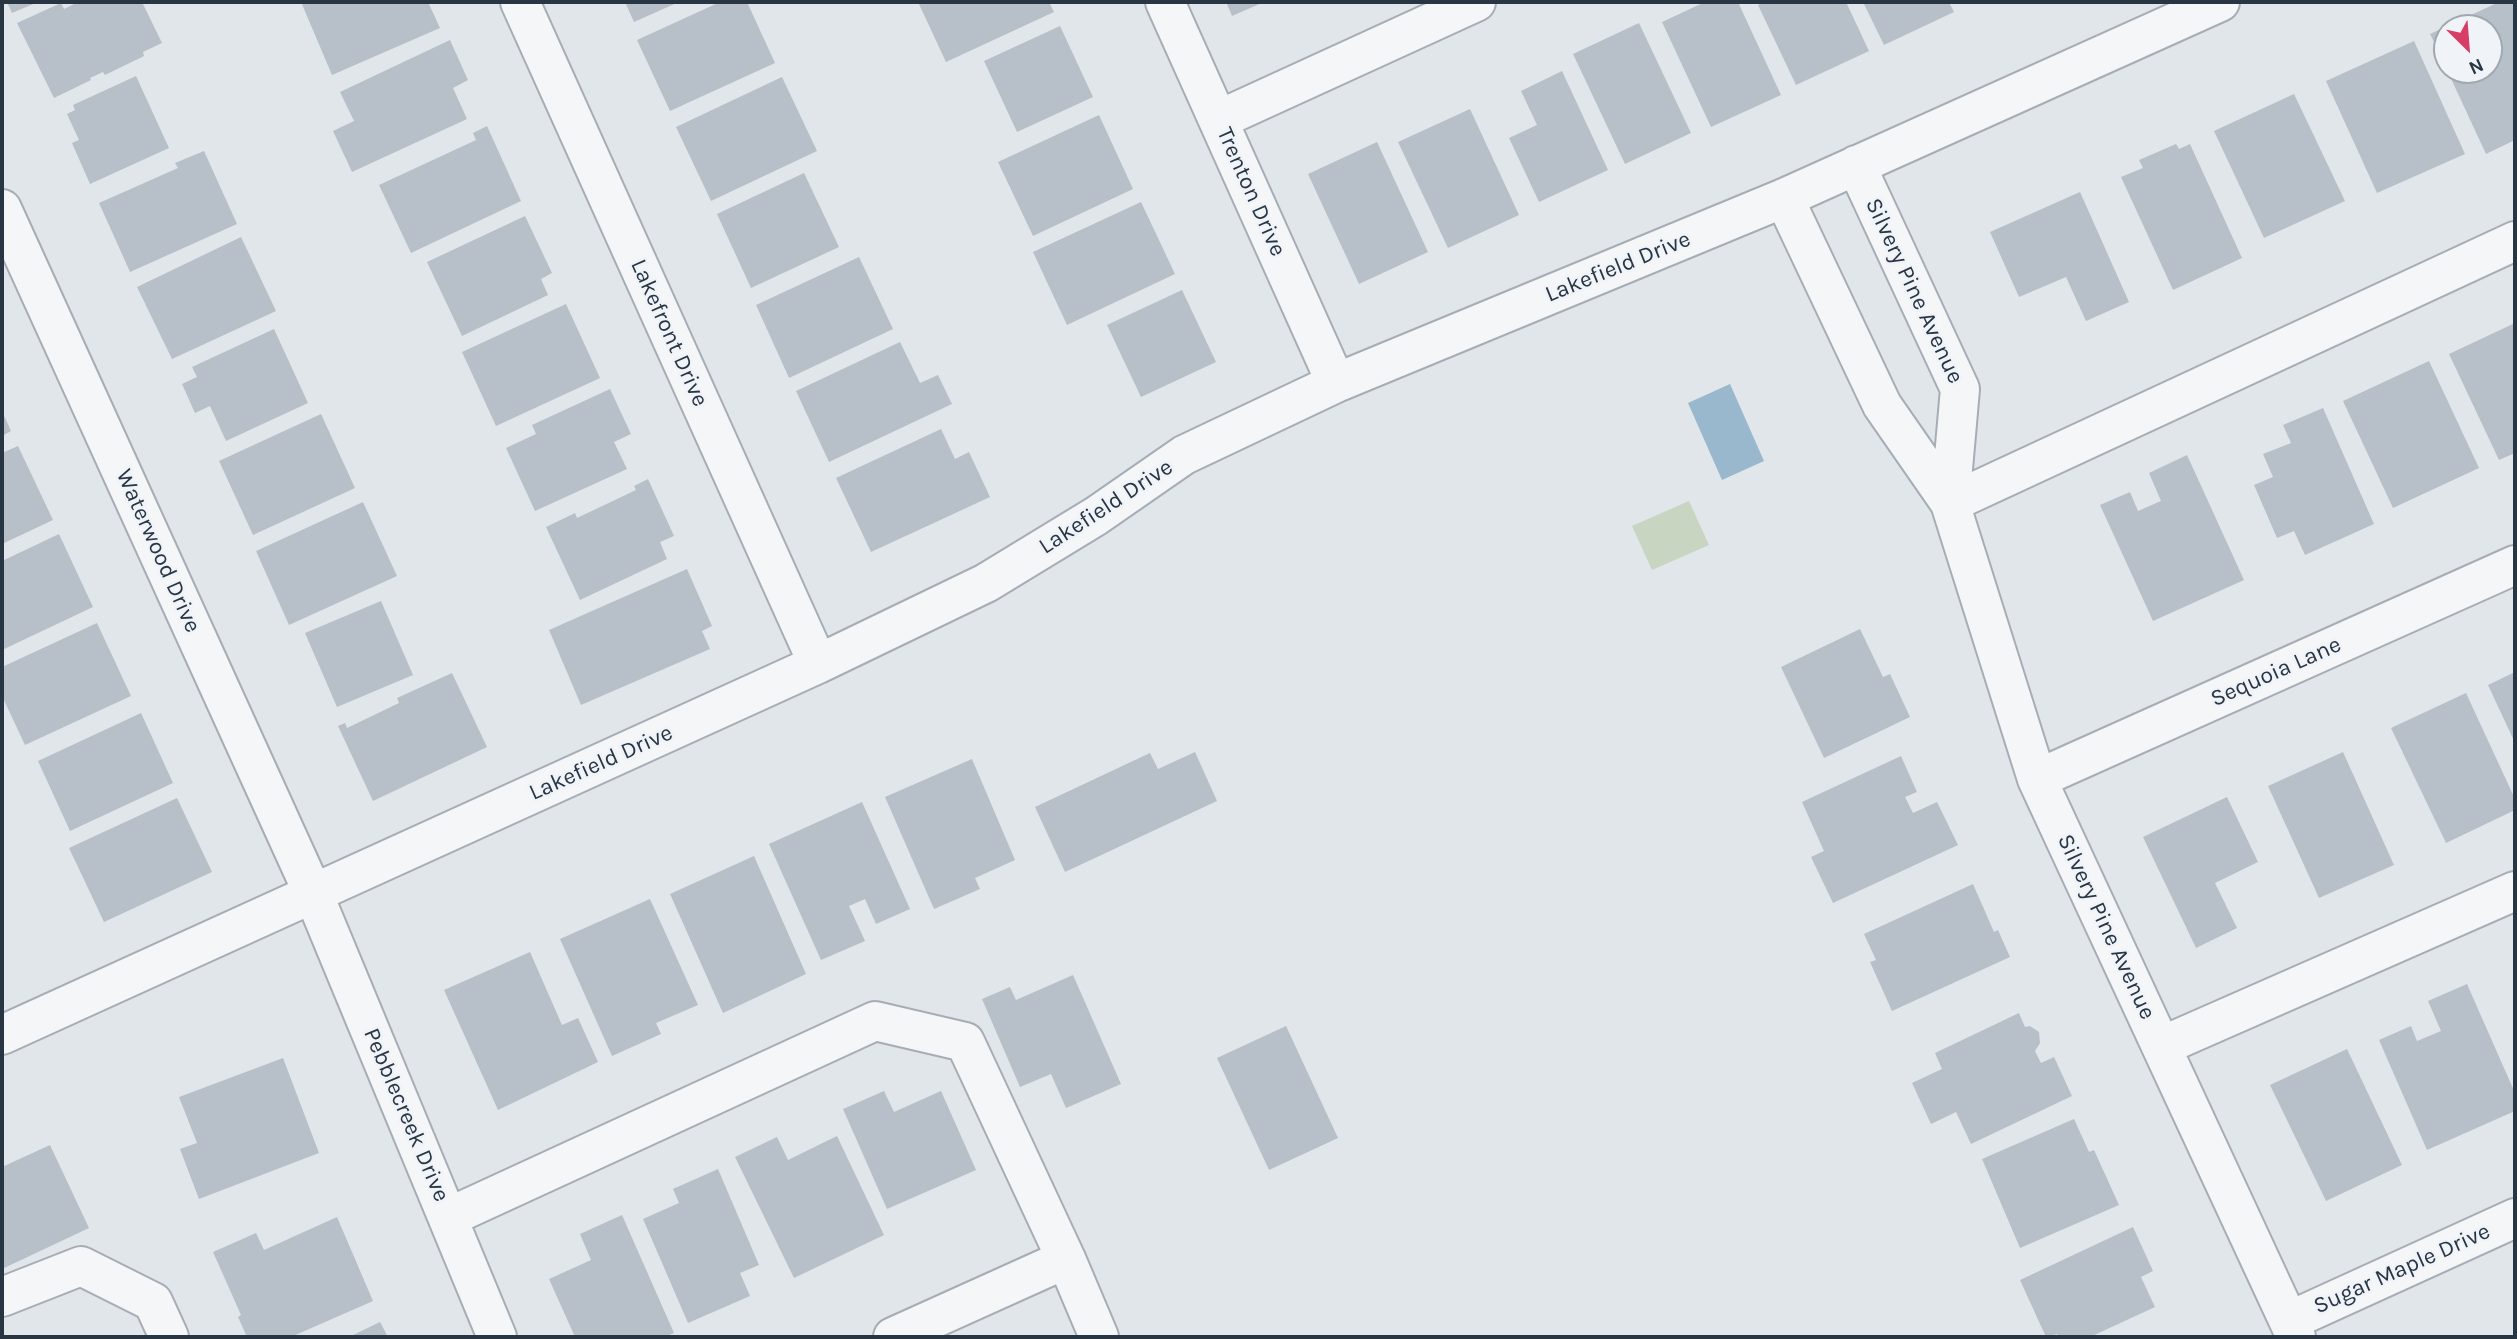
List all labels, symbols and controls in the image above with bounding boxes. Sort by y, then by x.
north arrow [2433,14,2503,84]
text: N [2465,53,2487,79]
street label: Trenton Drive [1210,123,1292,261]
street label: Silvery Pine Avenue [1859,194,1969,388]
street label: Lakefield Drive [1541,225,1695,309]
street label: Lakefront Drive [624,255,714,411]
street label: Lakefield Drive [1034,453,1178,561]
street label: Waterwood Drive [110,465,206,637]
street label: Sequoia Lane [2207,631,2345,713]
street label: Lakefield Drive [525,719,677,807]
street label: Silvery Pine Avenue [2051,830,2161,1024]
street label: Pebblecreek Drive [357,1024,455,1206]
street label: Sugar Maple Drive [2309,1218,2495,1320]

